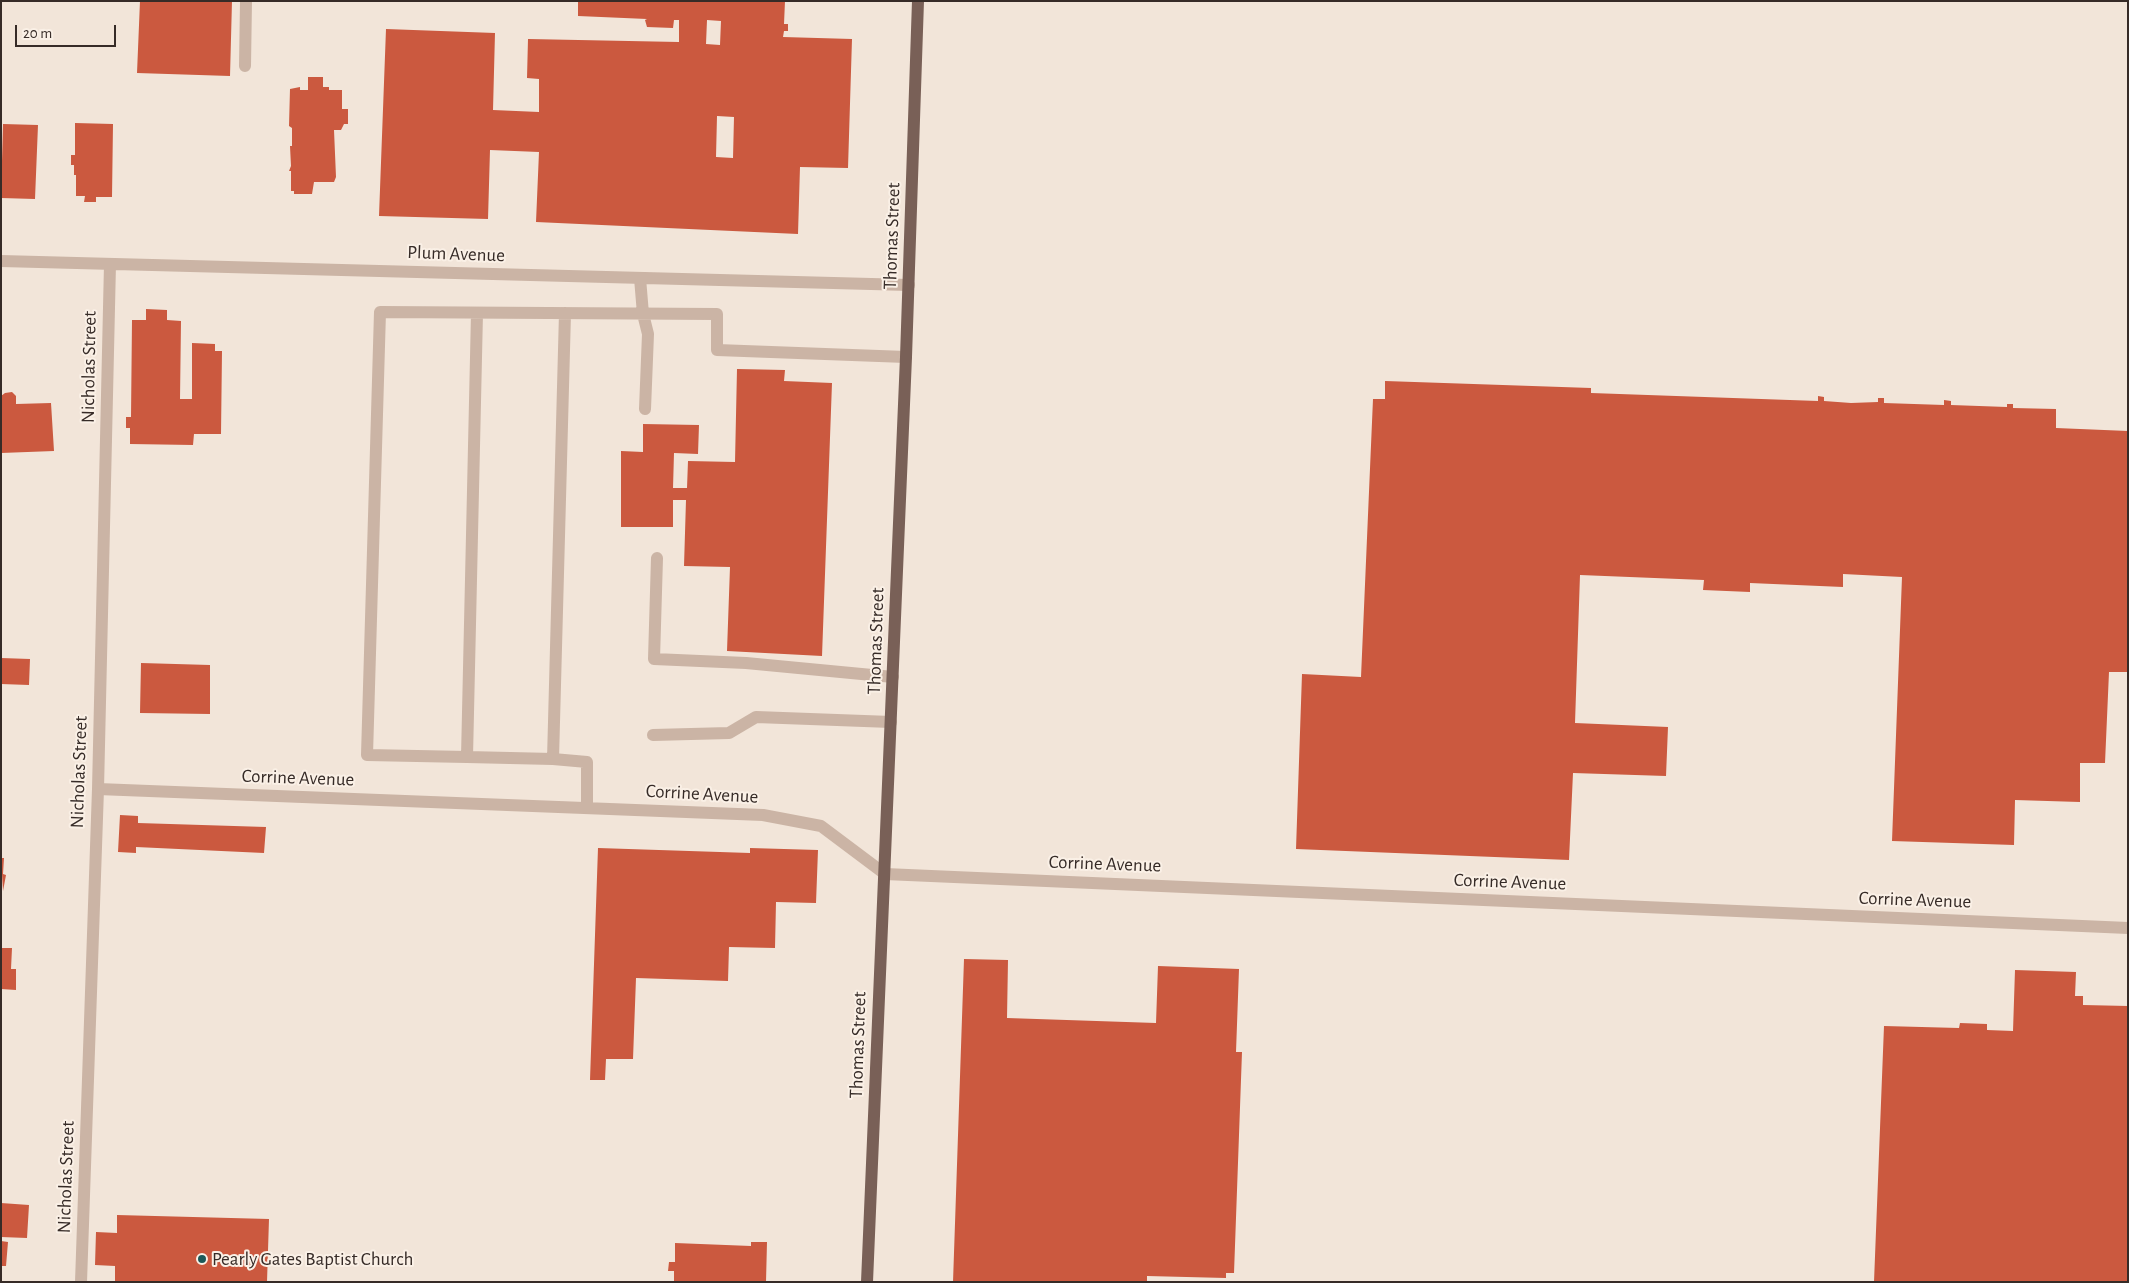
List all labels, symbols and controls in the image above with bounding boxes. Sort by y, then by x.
scale bar [18,15,119,47]
text: 20 m [23,26,52,41]
street label: Thomas Street [879,182,905,290]
street label: Plum Avenue [407,241,505,267]
street label: Nicholas Street [77,311,101,423]
street label: Thomas Street [863,587,889,695]
street label: Nicholas Street [66,715,92,829]
street label: Corrine Avenue [241,765,355,791]
street label: Corrine Avenue [645,780,759,808]
street label: Corrine Avenue [1048,851,1162,877]
street label: Corrine Avenue [1453,869,1567,895]
street label: Corrine Avenue [1858,887,1972,913]
street label: Thomas Street [845,991,871,1099]
street label: Nicholas Street [53,1120,79,1234]
place label: Pearly Gates Baptist Church [212,1248,413,1270]
marker: Pearly Gates Baptist Church [196,1253,208,1265]

